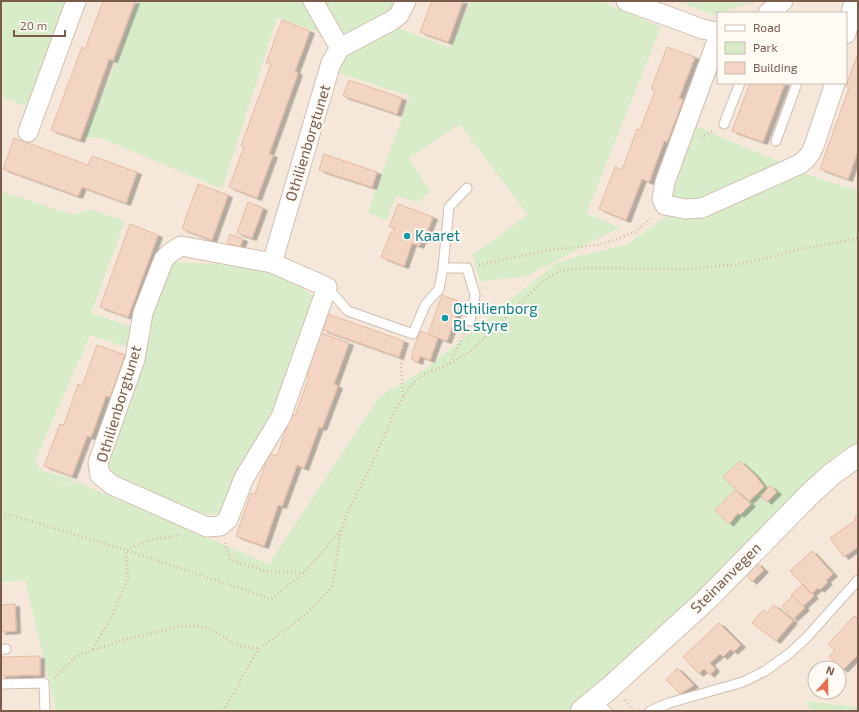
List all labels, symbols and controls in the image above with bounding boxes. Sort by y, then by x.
scale bar [14,12,65,38]
legend [717,12,847,84]
text: 20 m [20,18,47,32]
text: Road [753,20,781,34]
text: Park [753,40,778,54]
text: Building [753,60,798,74]
street label: Othilienborgtunet [281,82,333,203]
place label: Kaaret [415,226,460,244]
marker: Kaaret [402,231,412,241]
place label: Othilienborg BL styre [453,299,538,334]
marker: Othilienborg BL styre [440,313,450,323]
street label: Othilienborgtunet [92,343,144,464]
street label: Steinanvegen [686,538,764,616]
north arrow [807,660,847,700]
text: N [825,663,837,678]

